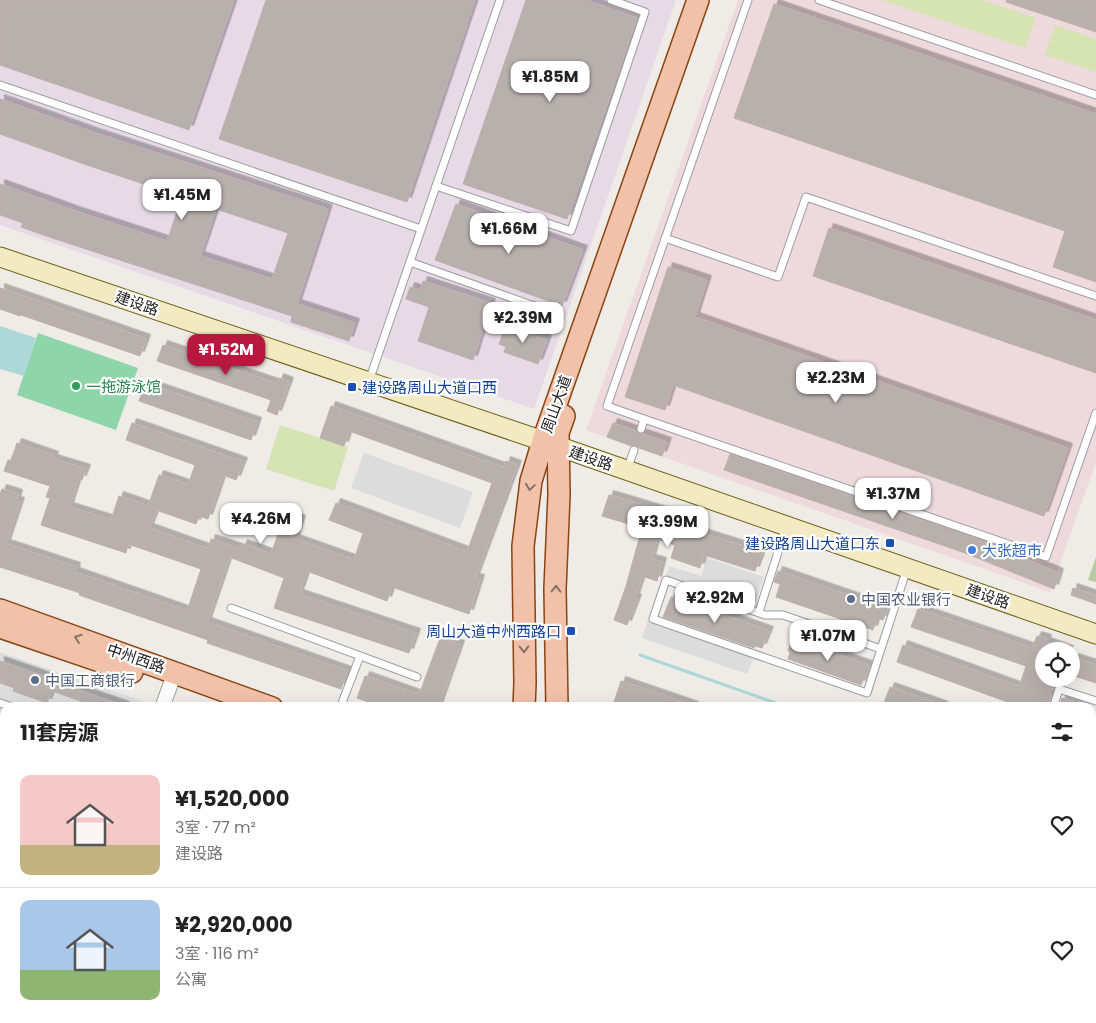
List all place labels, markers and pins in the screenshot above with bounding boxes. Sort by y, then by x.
pin: ¥1.85M [509,61,591,103]
pin: ¥1.45M [141,178,223,221]
pin: ¥1.66M [468,212,550,255]
pin: ¥2.39M [482,302,564,344]
pin: ¥1.52M [185,334,267,376]
pin: ¥2.23M [795,362,877,404]
place label: 一拖游泳馆 [86,376,161,397]
place label: 建设路周山大道口西 [362,377,497,398]
marker: 一拖游泳馆 [70,380,82,392]
marker: 建设路周山大道口西 [346,381,358,393]
pin: ¥1.37M [852,478,934,520]
pin: ¥4.26M [220,502,302,545]
pin: ¥3.99M [627,506,709,548]
place label: 建设路周山大道口东 [745,533,880,554]
marker: 建设路周山大道口东 [884,537,896,549]
place label: 大张超市 [982,540,1042,561]
marker: 大张超市 [966,544,978,556]
pin: ¥2.92M [674,582,756,624]
place label: 中国农业银行 [861,589,951,610]
marker: 中国农业银行 [845,593,857,605]
pin: ¥1.07M [787,620,869,662]
place label: 周山大道中州西路口 [426,621,561,642]
marker: 周山大道中州西路口 [565,625,577,637]
place label: 中国工商银行 [45,670,135,691]
marker: 中国工商银行 [29,674,41,686]

